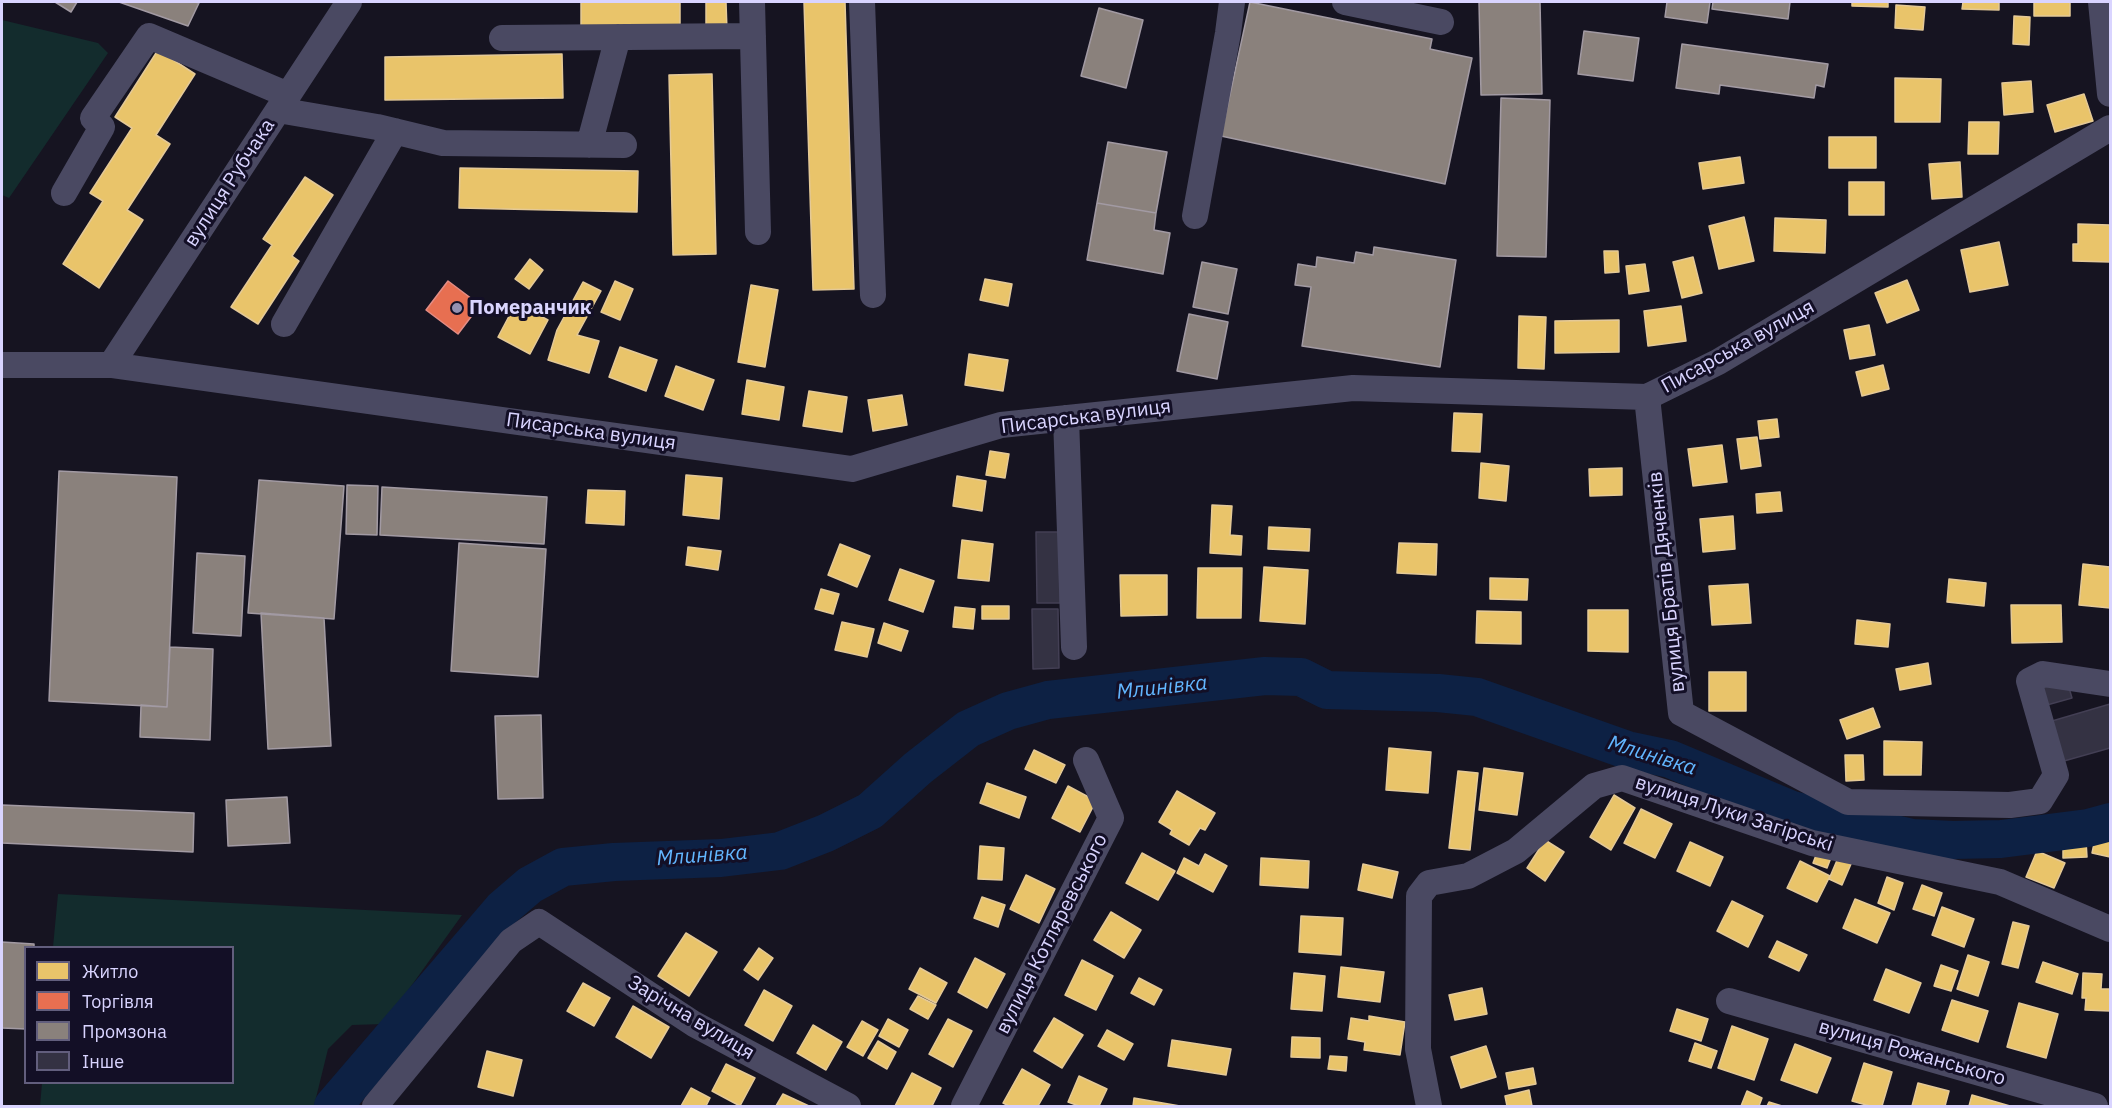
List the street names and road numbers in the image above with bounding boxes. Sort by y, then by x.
street label: вулиця Рубчака [180,115,280,251]
street label: Писарська вулиця [1657,295,1819,399]
street label: Писарська вулиця [1000,395,1172,439]
street label: Писарська вулиця [505,408,677,456]
street label: вулиця Братів Дяченків [1643,470,1691,694]
street label: вулиця Луки Загірські [1632,771,1836,857]
street label: вулиця Котляревського [991,830,1113,1038]
street label: Зарічна вулиця [623,971,759,1065]
street label: вулиця Рожанського [1816,1015,2008,1091]

